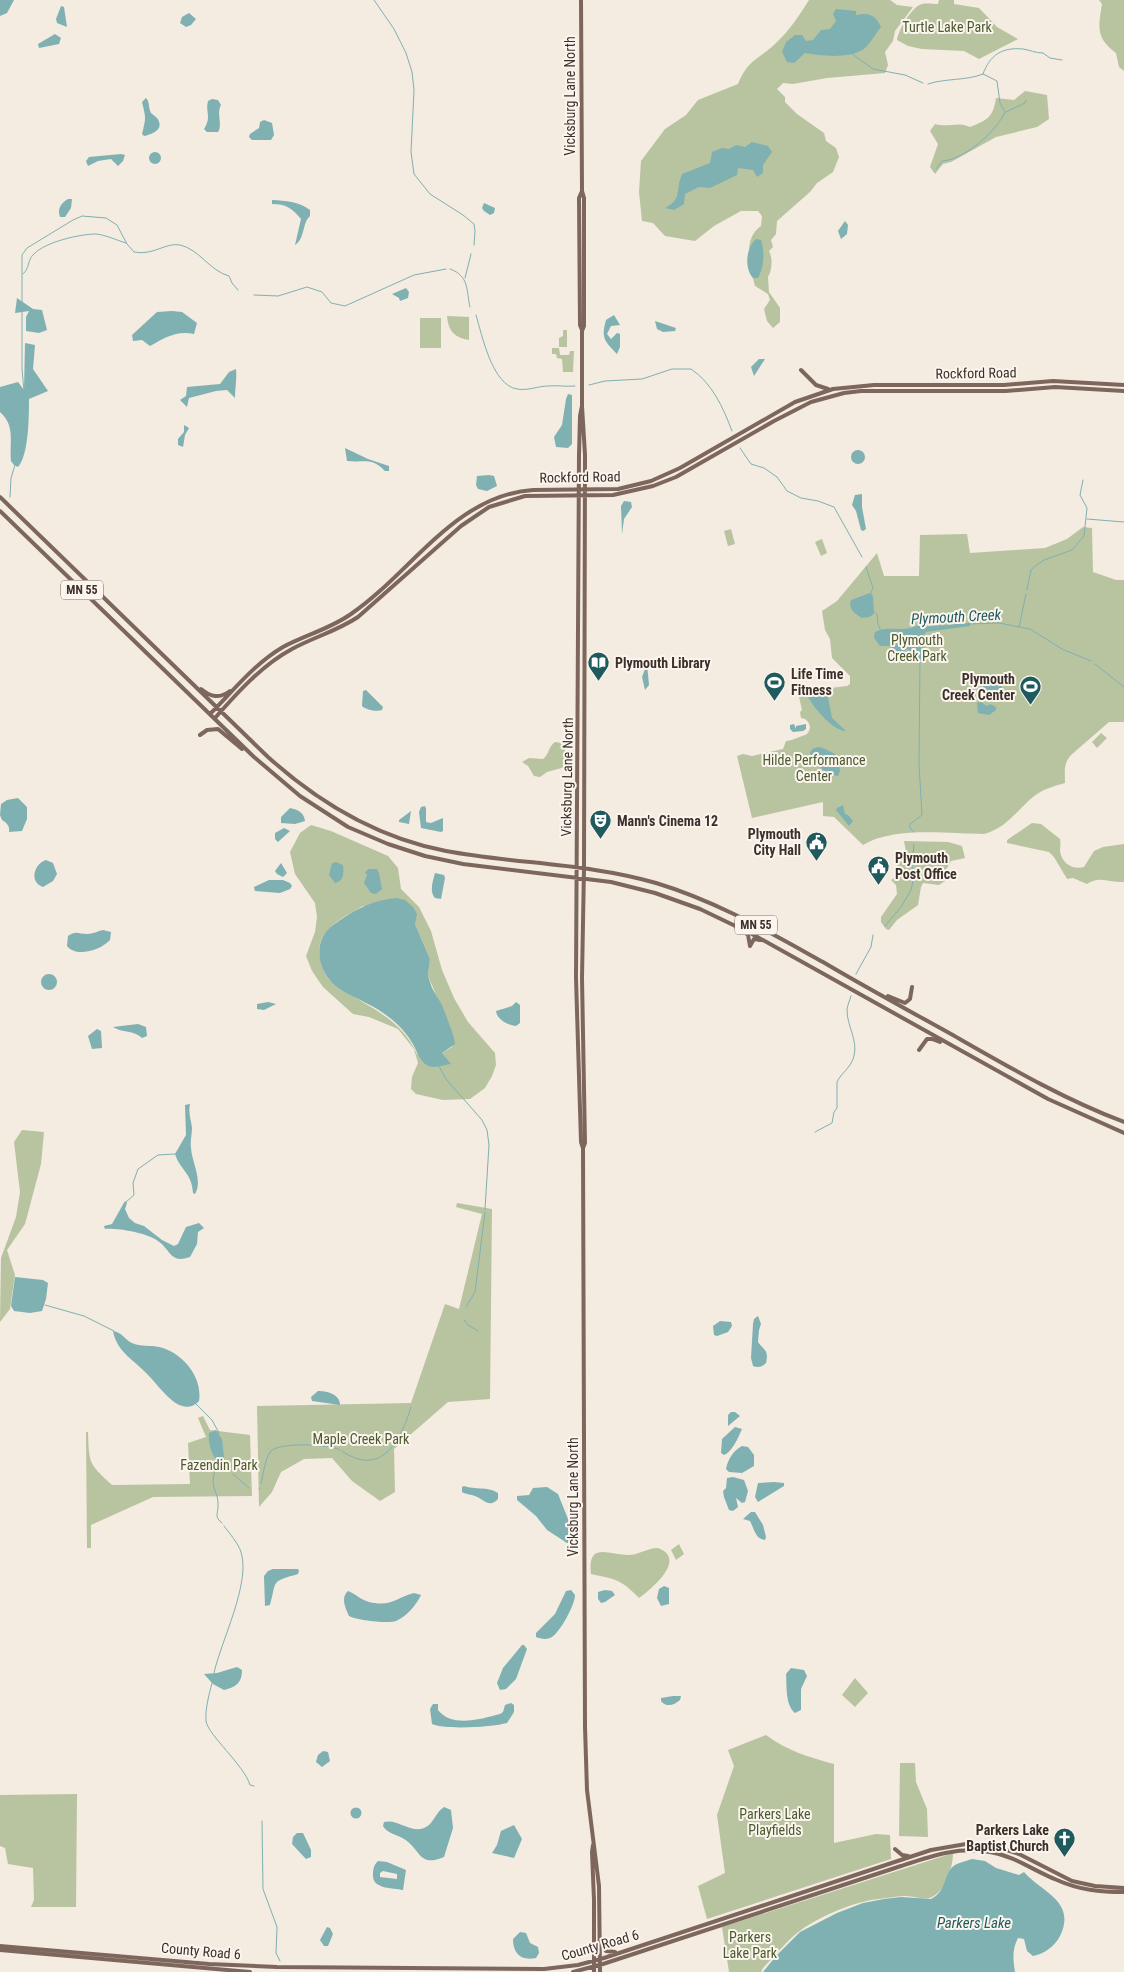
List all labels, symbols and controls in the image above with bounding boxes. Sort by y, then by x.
park label: Turtle Lake Park [902,19,992,35]
street label: Vicksburg Lane North [562,36,578,156]
street label: Rockford Road [935,364,1017,382]
street label: Rockford Road [539,468,621,486]
road number: MN 55 [61,580,103,600]
water label: Plymouth Creek [910,606,1002,628]
park label: Plymouth Creek Park [887,632,948,664]
library icon: Plymouth Library [587,651,611,682]
place label: Plymouth Library [615,655,711,671]
place label: Life Time Fitness [791,666,844,698]
sports icon: Life Time Fitness [763,670,787,701]
place label: Plymouth Creek Center [942,671,1015,703]
sports icon: Plymouth Creek Center [1019,675,1043,706]
street label: Vicksburg Lane North [558,717,576,837]
park label: Hilde Performance Center [762,752,866,784]
theatre icon: Mann's Cinema 12 [589,809,613,840]
place label: Mann's Cinema 12 [617,813,718,829]
place label: Plymouth City Hall [748,826,801,858]
public building icon: Plymouth City Hall [805,830,829,861]
place label: Plymouth Post Office [895,850,957,882]
public building icon: Plymouth Post Office [867,854,891,885]
road number: MN 55 [735,916,777,934]
park label: Maple Creek Park [313,1431,410,1447]
street label: Vicksburg Lane North [565,1437,581,1557]
park label: Fazendin Park [180,1457,259,1473]
park label: Parkers Lake Playfields [739,1806,811,1838]
place label: Parkers Lake Baptist Church [966,1822,1049,1854]
church icon: Parkers Lake Baptist Church [1053,1826,1077,1857]
water label: Parkers Lake [937,1914,1011,1932]
street label: County Road 6 [559,1926,641,1964]
park label: Parkers Lake Park [723,1929,778,1961]
street label: County Road 6 [160,1940,242,1962]

